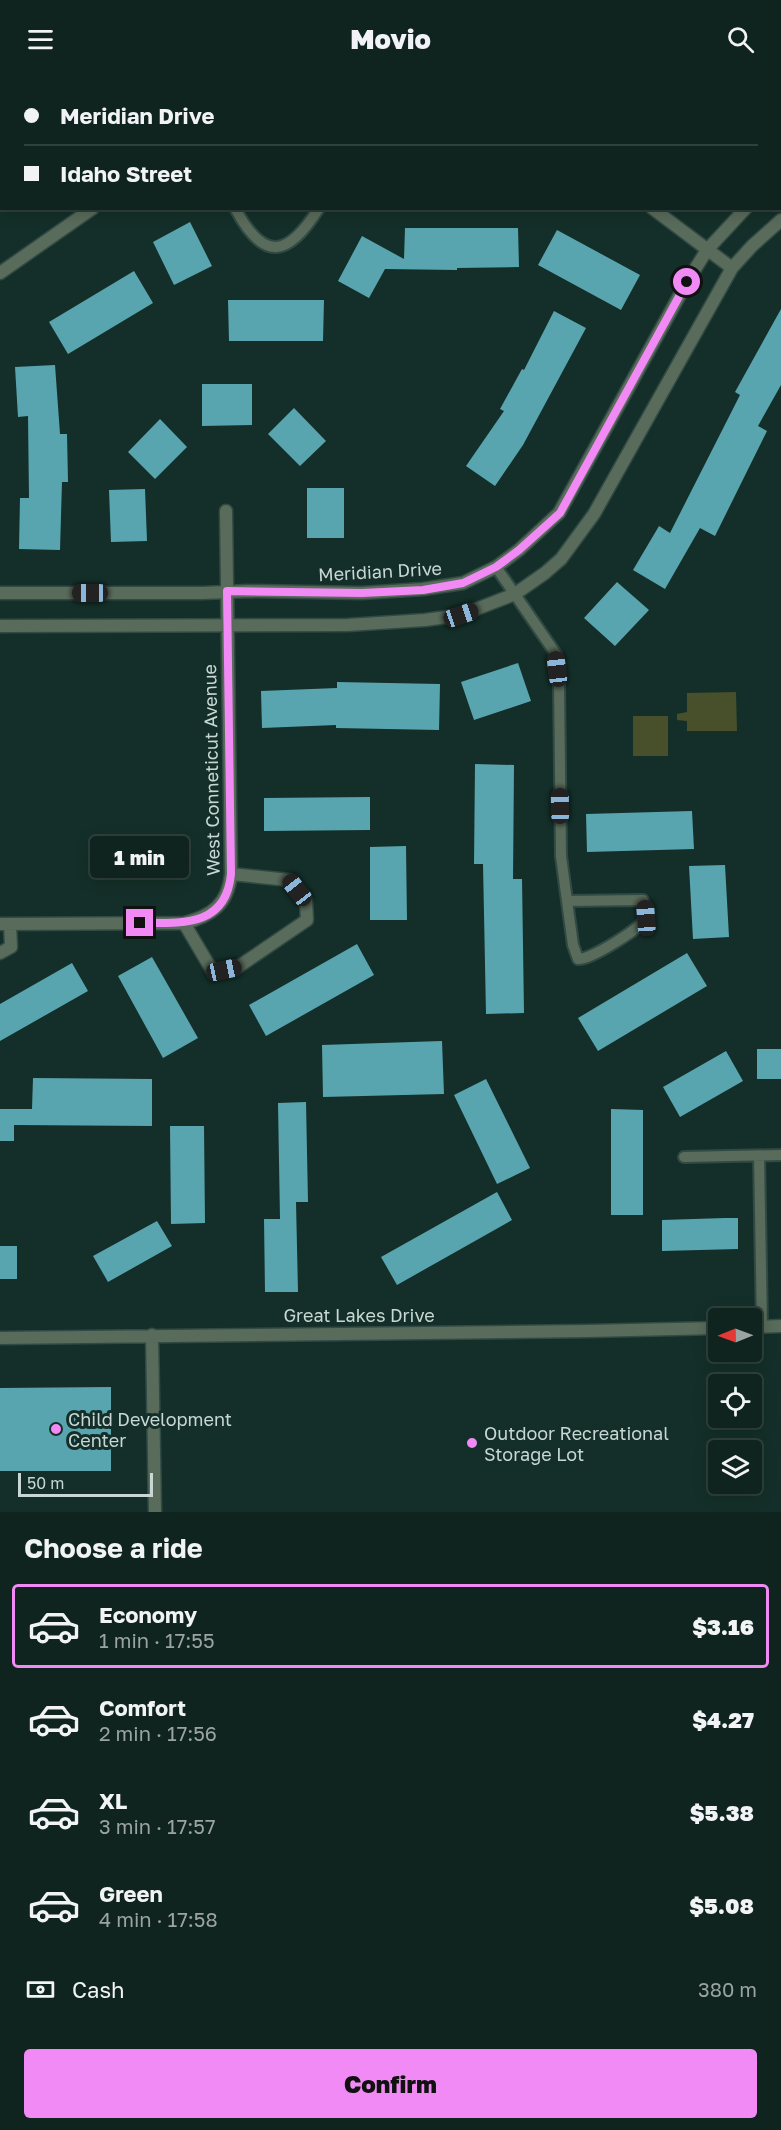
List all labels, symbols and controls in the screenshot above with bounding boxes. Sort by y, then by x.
icon: menu [24,23,57,56]
text: Movio [350,23,431,55]
icon: search [724,23,757,56]
text: Meridian Drive [60,102,214,129]
text: Idaho Street [60,160,192,187]
route start [673,268,700,295]
street label: Meridian Drive [318,557,442,585]
car [72,584,108,602]
car [441,601,481,629]
car [546,650,568,688]
street label: West Conneticut Avenue [198,664,224,876]
car [551,788,569,824]
callout: 1 min [90,836,190,878]
text: 1 min [114,845,165,869]
car [279,870,315,910]
car [636,899,656,937]
route end [126,909,153,936]
car [205,957,243,983]
street label: Great Lakes Drive [283,1304,435,1326]
north arrow [708,1308,762,1362]
map controls [708,1308,762,1494]
button: locate [708,1374,762,1428]
place label: Child Development Center [68,1408,232,1451]
marker: Child Development Center [49,1422,63,1436]
place label: Outdoor Recreational Storage Lot [484,1422,669,1465]
marker: Outdoor Recreational Storage Lot [465,1436,479,1450]
button: layers [708,1440,762,1494]
scale bar [18,1470,153,1498]
text: 50 m [27,1473,64,1493]
text: Choose a ride [24,1532,203,1564]
icon: car [27,1599,81,1653]
text: Economy [99,1601,197,1628]
text: $3.16 [692,1613,754,1640]
text: 1 min · 17:55 [99,1628,215,1652]
icon: car [27,1692,81,1746]
text: Comfort [99,1694,186,1721]
text: $4.27 [692,1706,754,1733]
text: 2 min · 17:56 [99,1721,217,1745]
icon: car [27,1785,81,1839]
text: XL [99,1787,127,1814]
text: $5.38 [690,1799,754,1826]
text: 3 min · 17:57 [99,1814,216,1838]
icon: car [27,1878,81,1932]
text: Green [99,1880,163,1907]
text: $5.08 [689,1892,754,1919]
text: 4 min · 17:58 [99,1907,218,1931]
icon: cash [24,1973,57,2006]
text: Cash [72,1976,125,2003]
text: 380 m [698,1977,757,2001]
button: Confirm [24,2049,757,2118]

